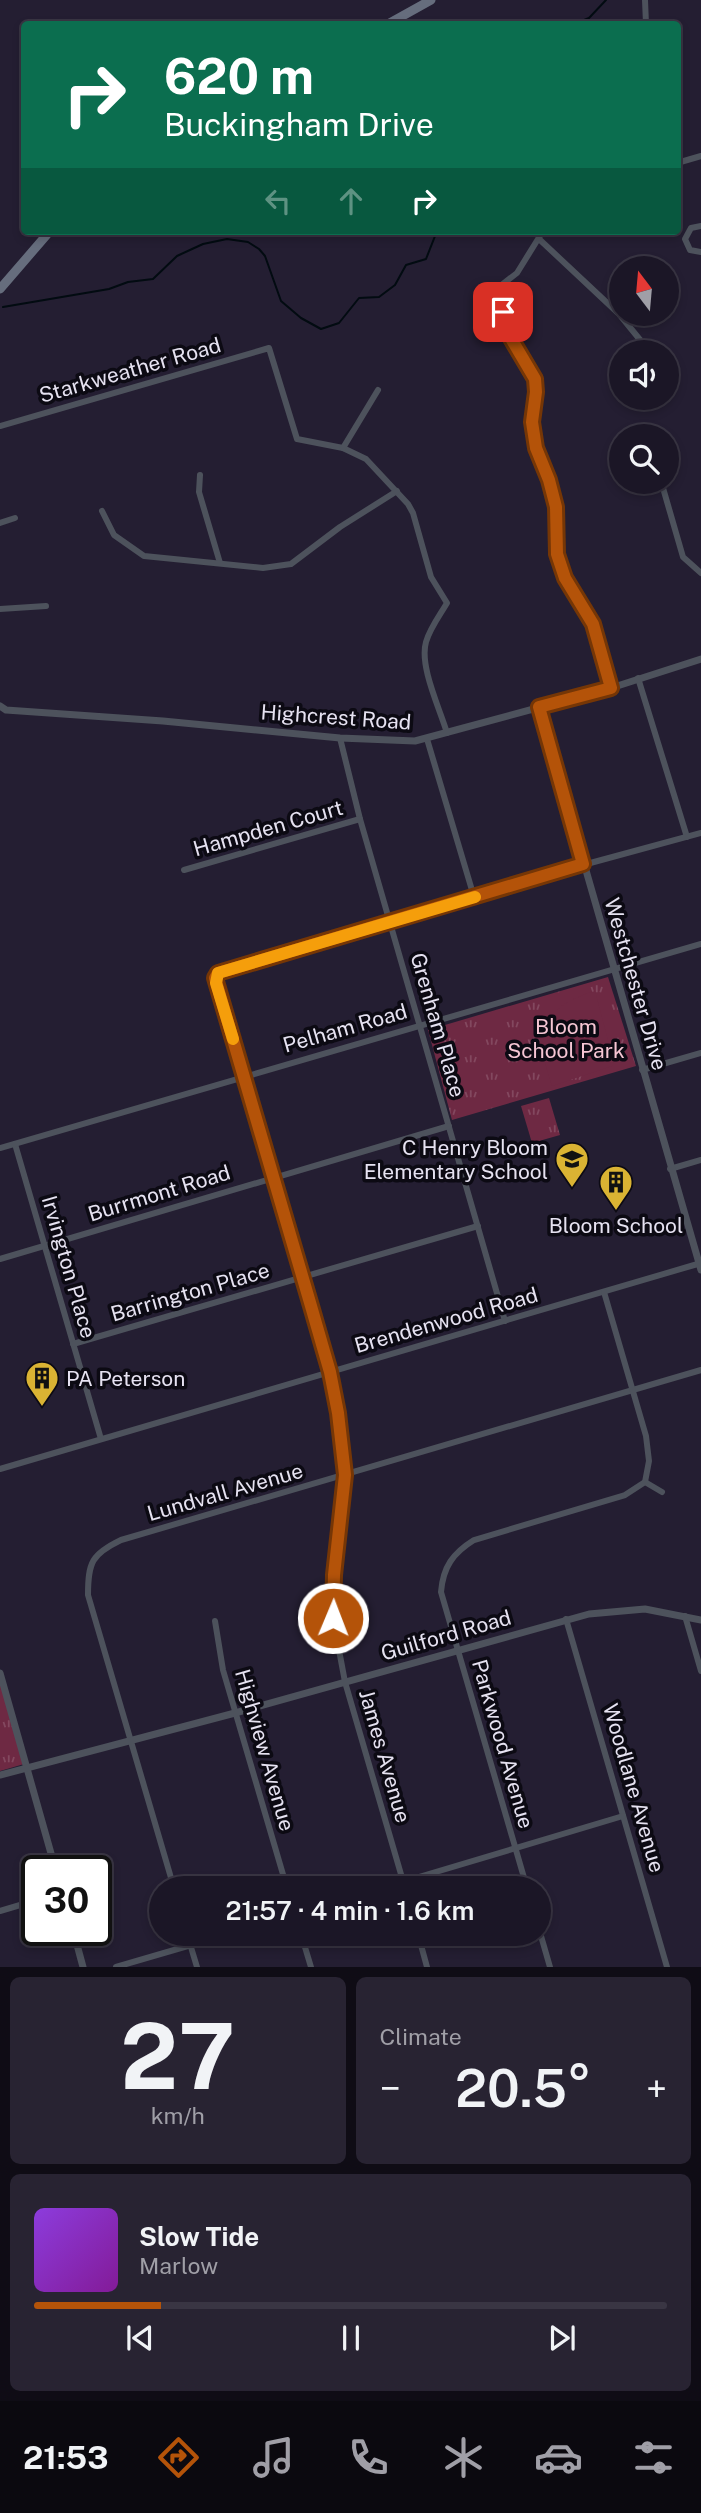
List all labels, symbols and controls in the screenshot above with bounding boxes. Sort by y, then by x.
text: 620 m [164,47,314,105]
icon: right [49,49,140,140]
text: Buckingham Drive [164,106,434,143]
icon: left [259,182,297,220]
icon: ahead [332,182,370,220]
icon: right [405,182,443,220]
north arrow [609,256,679,326]
map controls [609,256,679,494]
pin [473,282,533,342]
icon: arrive [484,293,522,331]
street label: Starkweather Road [36,332,224,408]
button: sound [609,340,679,410]
button: search [609,424,679,494]
street label: Highcrest Road [260,699,412,735]
street label: Hampden Court [190,795,346,861]
street label: Westchester Drive [599,895,673,1073]
street label: Grenham Place [405,950,471,1100]
street label: Pelham Road [280,998,410,1058]
park label: Bloom School Park [507,1014,625,1063]
place label: C Henry Bloom Elementary School [364,1135,548,1184]
school or university icon: C Henry Bloom Elementary School [553,1140,591,1189]
street label: Burrmont Road [85,1159,233,1227]
building icon: Bloom School [597,1163,635,1212]
street label: Irvington Place [37,1193,101,1341]
place label: Bloom School [549,1213,683,1238]
street label: Barrington Place [108,1257,272,1327]
street label: Brendenwood Road [351,1282,541,1358]
building icon: PA Peterson [23,1359,61,1408]
place label: PA Peterson [66,1366,185,1391]
street label: Lundvall Avenue [144,1458,306,1526]
position arrow [296,1581,370,1655]
street label: Guilford Road [378,1604,514,1666]
street label: Parkwood Avenue [467,1657,539,1831]
street label: Highview Avenue [230,1666,300,1834]
street label: James Avenue [354,1686,416,1826]
street label: Woodlane Avenue [598,1701,670,1875]
speed limit sign: 30 [21,1855,112,1946]
text: 21:57 · 4 min · 1.6 km [225,1895,475,1926]
text: 27 [120,2003,235,2109]
text: Climate [380,2023,462,2050]
text: 20.5° [455,2058,591,2119]
text: − [380,2066,401,2111]
text: + [646,2066,667,2111]
text: km/h [151,2102,205,2129]
text: Slow Tide [139,2221,259,2252]
text: Marlow [139,2252,218,2279]
icon: previous [121,2319,159,2357]
icon: pause [332,2319,370,2357]
icon: next [543,2319,581,2357]
icon: directions [154,2433,203,2482]
icon: music [249,2433,298,2482]
icon: phone [344,2433,393,2482]
icon: climate [439,2433,488,2482]
icon: car [534,2433,583,2482]
icon: filters [629,2433,678,2482]
text: 21:53 [23,2439,108,2476]

